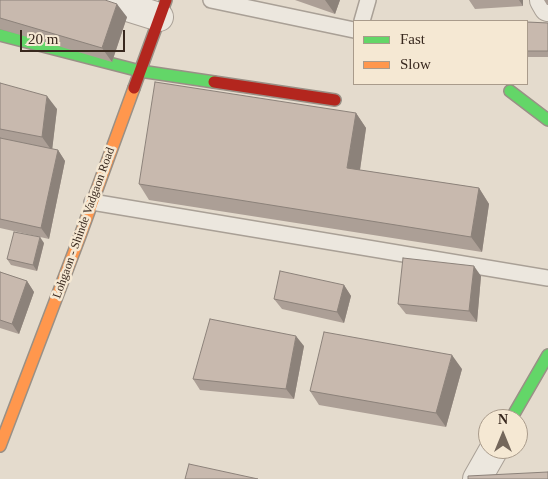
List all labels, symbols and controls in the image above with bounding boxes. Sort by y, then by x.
scale bar [22,20,128,52]
legend [353,20,528,85]
text: 20 m [28,31,58,47]
text: Fast [400,31,425,47]
text: Slow [400,56,431,72]
street label: Lohgaon - Shinde Vadgaon Road [50,146,118,300]
north arrow [478,409,528,459]
text: N [498,412,508,427]

